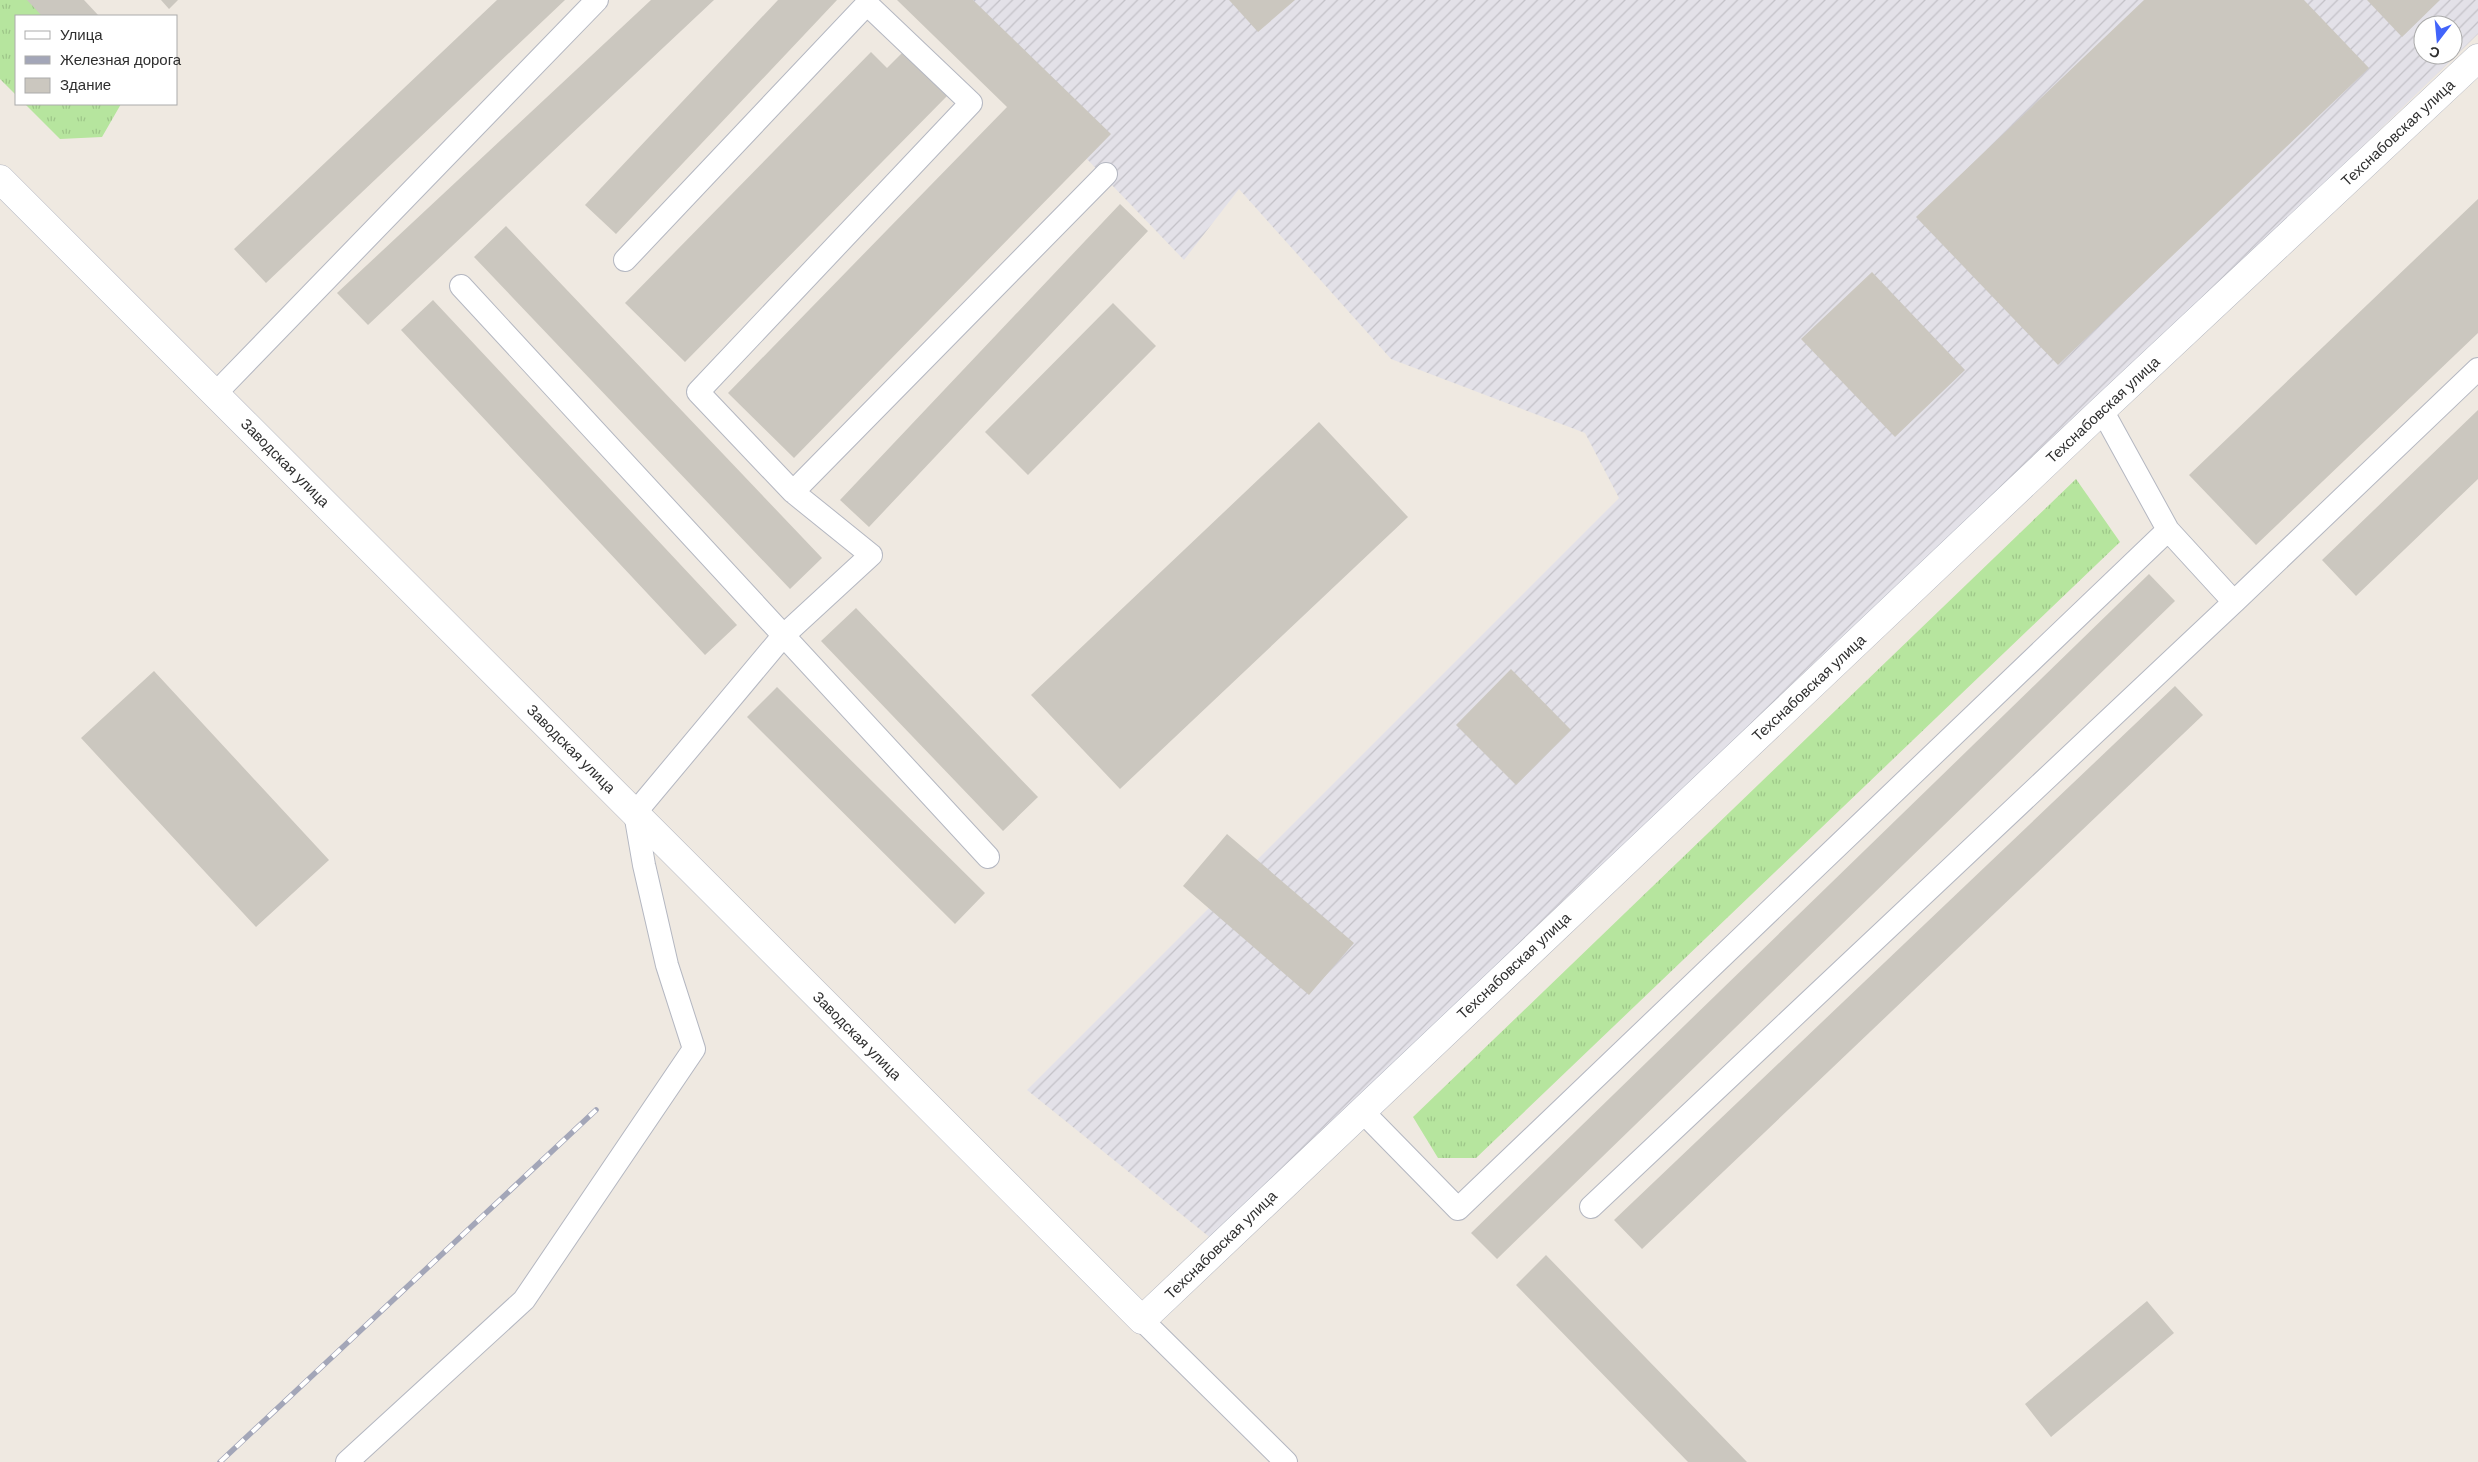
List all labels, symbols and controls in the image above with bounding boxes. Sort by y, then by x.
legend [15,15,178,105]
north arrow [2413,15,2463,65]
text: Улица [60,25,103,45]
text: С [2427,42,2442,63]
text: Железная дорога [60,50,182,70]
text: Здание [60,75,111,95]
street label: Техснабовская улица [2337,75,2460,191]
street label: Техснабовская улица [2042,352,2165,468]
street label: Заводская улица [236,414,334,512]
street label: Техснабовская улица [1748,630,1871,746]
street label: Заводская улица [522,700,620,798]
street label: Техснабовская улица [1453,908,1576,1024]
street label: Заводская улица [808,987,906,1085]
street label: Техснабовская улица [1161,1186,1282,1304]

